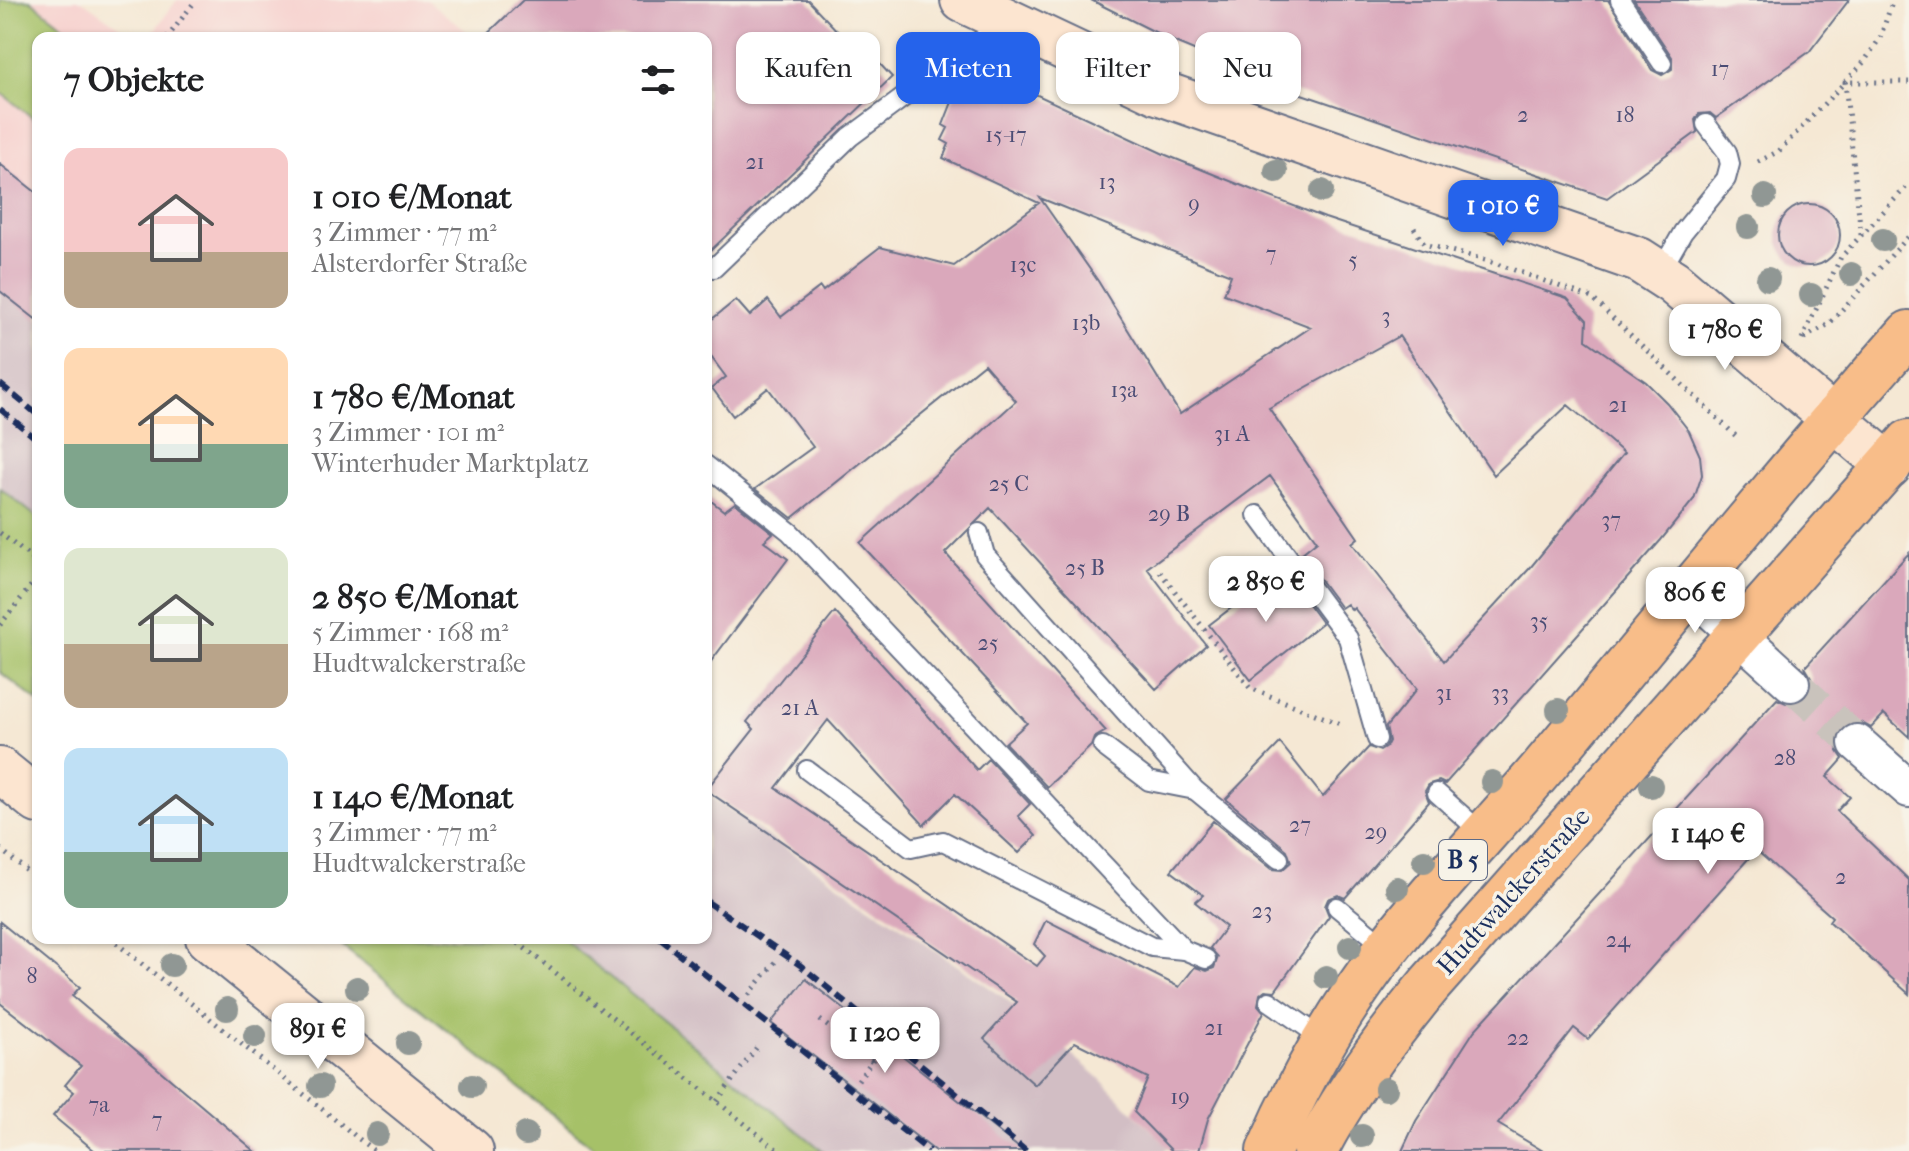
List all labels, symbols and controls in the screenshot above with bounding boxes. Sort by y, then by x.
chip: Kaufen [736,32,880,104]
chip: Mieten [896,32,1040,104]
chip: Filter [1056,32,1179,104]
chip: Neu [1195,32,1301,104]
house number: 17 [1711,56,1729,82]
icon: filters [636,58,680,102]
text: 7 Objekte [64,60,204,100]
house number: 2 [1517,102,1529,128]
house number: 18 [1616,102,1634,128]
house number: 15-17 [985,122,1027,148]
house number: 21 [745,149,765,175]
house number: 13 [1099,169,1115,195]
text: 1 010 €/Monat [312,177,512,217]
icon: home [128,180,224,276]
pin: 1 010 € [1429,180,1577,248]
text: 1 010 € [1466,190,1540,221]
house number: 9 [1188,191,1200,217]
text: 3 Zimmer · 77 m² [312,217,497,248]
house number: 7 [1266,241,1276,267]
house number: 5 [1348,247,1358,273]
text: Alsterdorfer Straße [312,248,527,279]
house number: 13c [1010,252,1037,278]
house number: 3 [1381,303,1391,329]
pin: 1 780 € [1651,304,1799,372]
house number: 13b [1072,310,1100,336]
text: 1 780 € [1687,314,1763,345]
text: 1 780 €/Monat [312,377,515,417]
house number: 13a [1110,377,1138,403]
icon: home [128,380,224,476]
house number: 21 [1608,392,1628,418]
text: 3 Zimmer · 101 m² [312,417,504,448]
house number: 31 A [1214,421,1251,447]
text: Winterhuder Marktplatz [312,448,589,479]
house number: 25 C [989,471,1029,497]
house number: 29 B [1148,501,1190,527]
house number: 37 [1601,507,1621,533]
house number: 25 B [1065,555,1105,581]
pin: 2 850 € [1192,556,1340,624]
text: 2 850 € [1227,566,1305,597]
pin: 806 € [1639,567,1751,635]
text: 2 850 €/Monat [312,577,518,617]
text: 806 € [1664,577,1726,608]
icon: home [128,580,224,676]
house number: 35 [1530,608,1548,634]
text: 5 Zimmer · 168 m² [312,617,508,648]
house number: 25 [978,630,998,656]
text: Hudtwalckerstraße [312,648,526,679]
house number: 31 [1436,680,1452,706]
house number: 33 [1491,680,1509,706]
house number: 21 A [781,695,820,721]
house number: 28 [1774,745,1796,771]
text: 1 140 €/Monat [312,777,513,817]
icon: home [128,780,224,876]
street label: Hudtwalckerstraße [1430,801,1597,981]
pin: 1 140 € [1634,808,1782,876]
house number: 27 [1289,812,1311,838]
text: 3 Zimmer · 77 m² [312,817,497,848]
text: 1 140 € [1671,818,1745,849]
house number: 29 [1365,819,1387,845]
road number: B 5 [1439,840,1487,880]
text: Hudtwalckerstraße [312,848,526,879]
house number: 2 [1835,864,1847,890]
house number: 23 [1252,898,1272,924]
house number: 24 [1606,927,1631,953]
house number: 8 [26,963,38,989]
pin: 891 € [262,1003,374,1071]
pin: 1 120 € [811,1007,959,1075]
text: 891 € [289,1013,347,1044]
house number: 21 [1204,1015,1224,1041]
text: 1 120 € [849,1017,921,1048]
house number: 22 [1507,1025,1529,1051]
house number: 19 [1170,1084,1190,1110]
house number: 7a [89,1092,110,1118]
house number: 7 [152,1107,162,1133]

